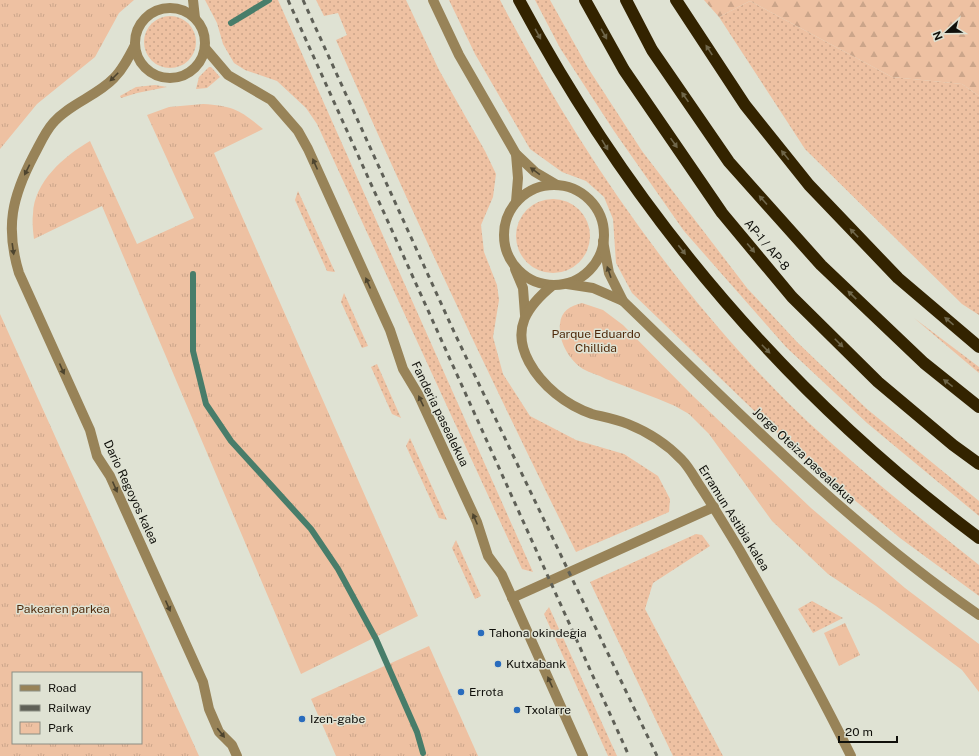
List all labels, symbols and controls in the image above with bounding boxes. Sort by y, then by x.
north arrow [927,12,967,52]
one-way arrow [534,28,541,40]
one-way arrow [600,28,607,40]
text: N [931,30,945,42]
one-way arrow [705,45,713,55]
one-way arrow [109,73,119,82]
one-way arrow [681,92,689,103]
one-way arrow [670,138,678,148]
one-way arrow [602,139,609,151]
one-way arrow [781,150,789,160]
one-way arrow [312,159,318,170]
one-way arrow [24,164,30,176]
one-way arrow [530,167,540,175]
one-way arrow [759,195,768,206]
street label: AP-1 / AP-8 [742,217,793,274]
one-way arrow [850,227,859,238]
one-way arrow [747,242,756,253]
one-way arrow [10,243,16,255]
one-way arrow [678,245,686,256]
one-way arrow [606,266,612,278]
one-way arrow [365,276,371,288]
one-way arrow [847,290,857,300]
one-way arrow [944,317,955,326]
park label: Parque Eduardo Chillida [551,327,641,355]
one-way arrow [834,338,844,348]
one-way arrow [762,344,771,354]
street label: Fanderia pasealekua [408,359,472,469]
one-way arrow [59,363,65,375]
one-way arrow [943,378,954,387]
one-way arrow [418,395,424,407]
street label: Jorge Oteiza pasealekua [750,405,858,507]
street label: Dario Regoyos kalea [101,438,161,546]
street label: Erramun Astibia kalea [696,463,772,573]
one-way arrow [112,482,118,493]
one-way arrow [472,514,478,525]
one-way arrow [165,600,171,611]
park label: Pakearen parkea [16,602,110,616]
place label: Tahona okindegia [489,626,587,640]
marker: Tahona okindegia [476,628,486,638]
place label: Kutxabank [506,657,566,671]
marker: Kutxabank [493,659,503,669]
legend [12,672,142,744]
one-way arrow [547,677,553,688]
text: Road [48,681,76,695]
place label: Errota [469,685,503,699]
marker: Errota [456,687,466,697]
text: Railway [48,701,92,715]
place label: Txolarre [525,703,571,717]
marker: Txolarre [512,705,522,715]
place label: Izen-gabe [310,712,365,726]
marker: Izen-gabe [297,714,307,724]
scale bar [839,718,897,744]
text: Park [48,721,74,735]
text: 20 m [845,725,873,739]
one-way arrow [217,728,226,739]

